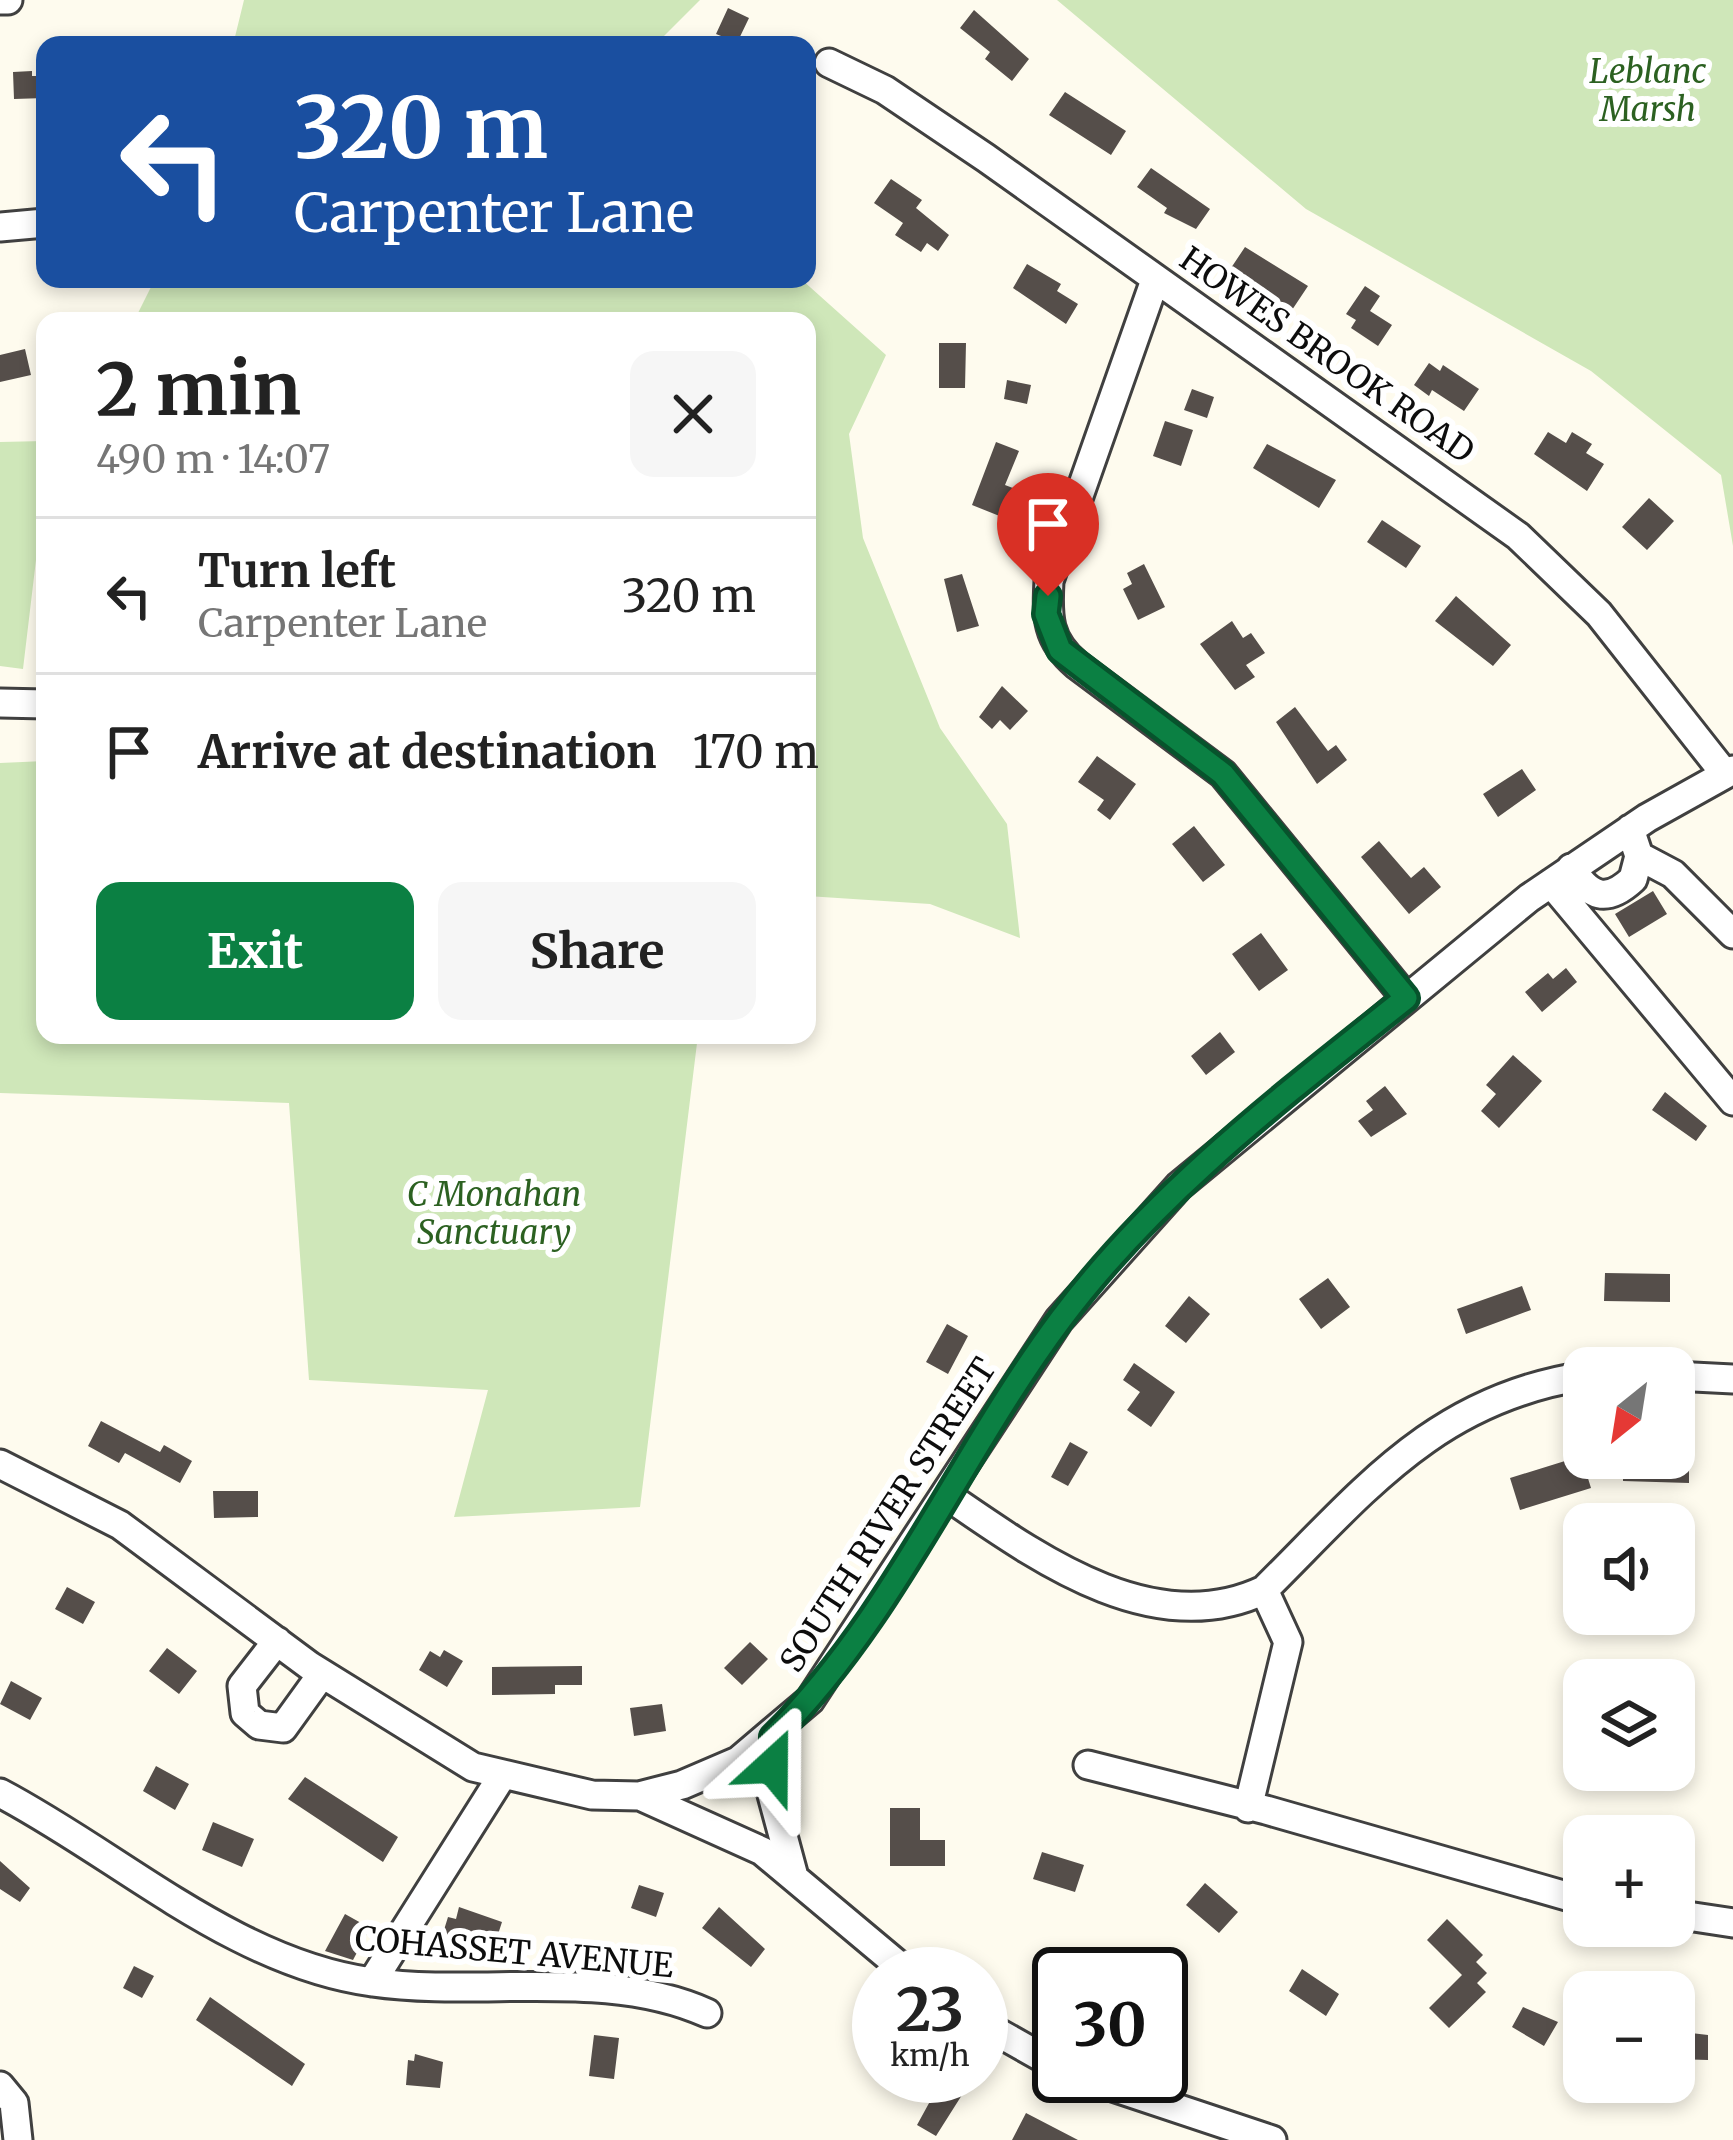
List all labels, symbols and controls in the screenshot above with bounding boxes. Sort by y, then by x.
park label: Leblanc Marsh [1589,51,1707,130]
text: 320 m [294,75,548,181]
icon: left [96,84,252,240]
text: Carpenter Lane [294,179,694,247]
street label: HOWES BROOK ROAD [1172,238,1482,472]
text: 2 min [96,344,301,435]
button: close [630,351,756,477]
text: 490 m · 14:07 [96,435,330,484]
pin [997,473,1099,596]
icon: arrive [1015,491,1081,557]
text: Turn left [198,543,396,599]
icon: left [96,563,162,629]
text: 320 m [621,568,756,624]
text: Carpenter Lane [198,599,487,648]
icon: arrive [96,719,162,785]
text: Arrive at destination [198,724,656,780]
text: 170 m [692,724,819,780]
button: Exit [96,882,414,1020]
button: Share [438,882,756,1020]
park label: C Monahan Sanctuary [407,1174,581,1253]
north arrow [1563,1347,1695,1479]
map controls [1563,1347,1695,2103]
street label: SOUTH RIVER STREET [771,1350,1005,1680]
button: sound [1563,1503,1695,1635]
button: layers [1563,1659,1695,1791]
position arrow [709,1703,835,1829]
button: + [1563,1815,1695,1947]
street label: COHASSET AVENUE [353,1918,675,1986]
speed limit sign: 30 [1032,1947,1188,2103]
button: − [1563,1971,1695,2103]
text: 23 [896,1972,964,2047]
text: km/h [890,2036,970,2074]

